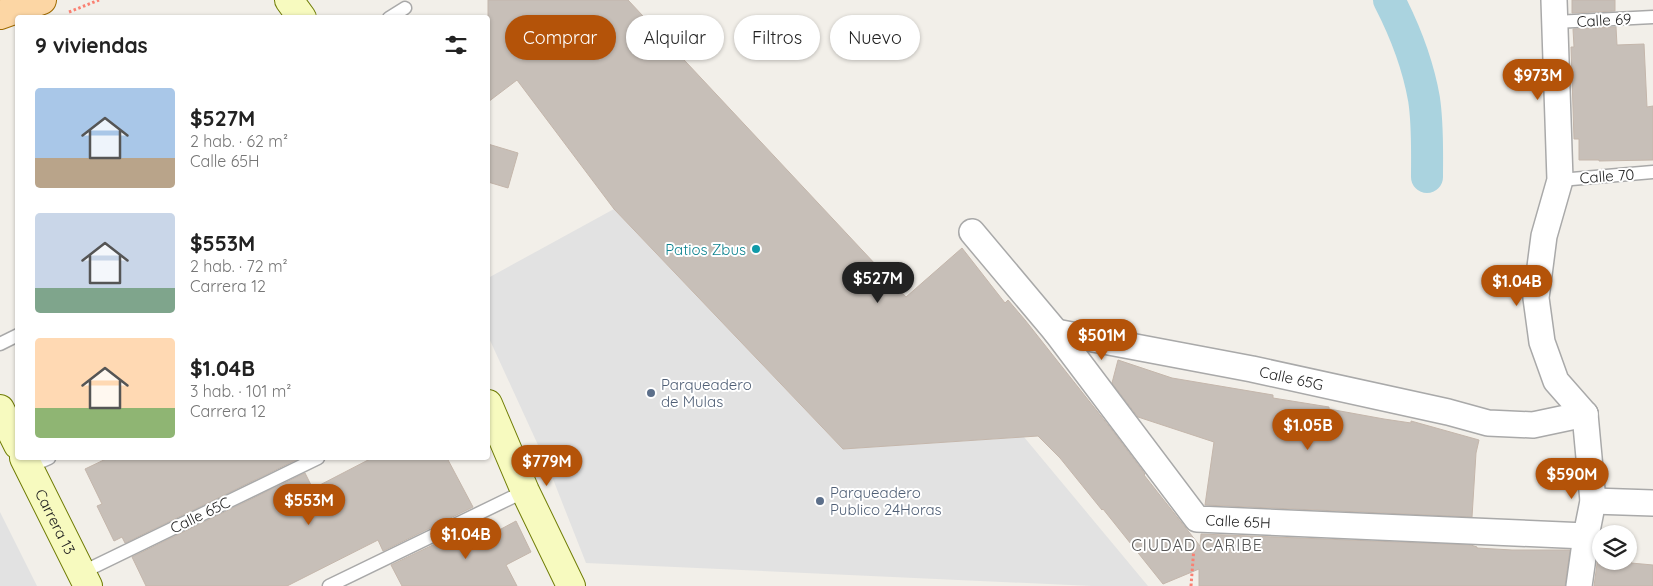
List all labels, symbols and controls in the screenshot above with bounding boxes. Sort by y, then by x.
street label: Calle 69 [1576,9,1632,31]
chip: Comprar [505,15,616,60]
chip: Alquilar [626,15,724,60]
chip: Filtros [734,15,820,60]
chip: Nuevo [830,15,920,60]
icon: filters [442,31,470,59]
text: 9 viviendas [35,32,148,58]
pin: $973M [1503,58,1573,101]
text: $973M [1514,65,1562,85]
text: $527M [190,105,255,131]
icon: home [75,108,135,168]
text: 2 hab. · 62 m² [190,131,288,151]
text: Calle 65H [190,151,260,171]
street label: Calle 70 [1579,165,1635,187]
text: $553M [190,230,255,256]
icon: home [75,233,135,293]
place label: Patios Zbus [665,240,746,259]
marker: Patios Zbus [750,243,762,255]
text: 2 hab. · 72 m² [190,256,288,276]
pin: $527M [843,262,913,304]
pin: $1.04B [1476,264,1558,307]
text: $527M [853,268,903,288]
text: $1.04B [1492,271,1542,291]
text: Carrera 12 [190,276,266,296]
pin: $501M [1067,318,1137,361]
text: $501M [1078,325,1126,345]
text: $1.04B [190,355,255,381]
icon: home [75,358,135,418]
street label: Calle 65G [1258,361,1325,394]
place label: Parqueadero de Mulas [661,375,752,411]
text: 3 hab. · 101 m² [190,381,291,401]
marker: Parqueadero de Mulas [645,387,657,399]
text: Carrera 12 [190,401,266,421]
pin: $1.05B [1267,408,1349,451]
text: $1.05B [1283,415,1333,435]
pin: $779M [512,444,582,487]
text: $779M [522,451,572,471]
pin: $590M [1537,458,1607,500]
text: $590M [1547,464,1597,484]
place label: Parqueadero Publico 24Horas [830,483,942,519]
pin: $553M [274,484,344,526]
street label: Carrera 13 [31,486,80,558]
text: $553M [284,490,334,510]
street label: Calle 65C [167,492,233,538]
marker: Parqueadero Publico 24Horas [814,495,826,507]
street label: Calle 65H [1205,510,1271,532]
pin: $1.04B [425,518,507,560]
text: $1.04B [441,524,491,544]
map controls [1592,525,1637,570]
button: layers [1592,525,1637,570]
district label: CIUDAD CARIBE [1131,535,1263,555]

